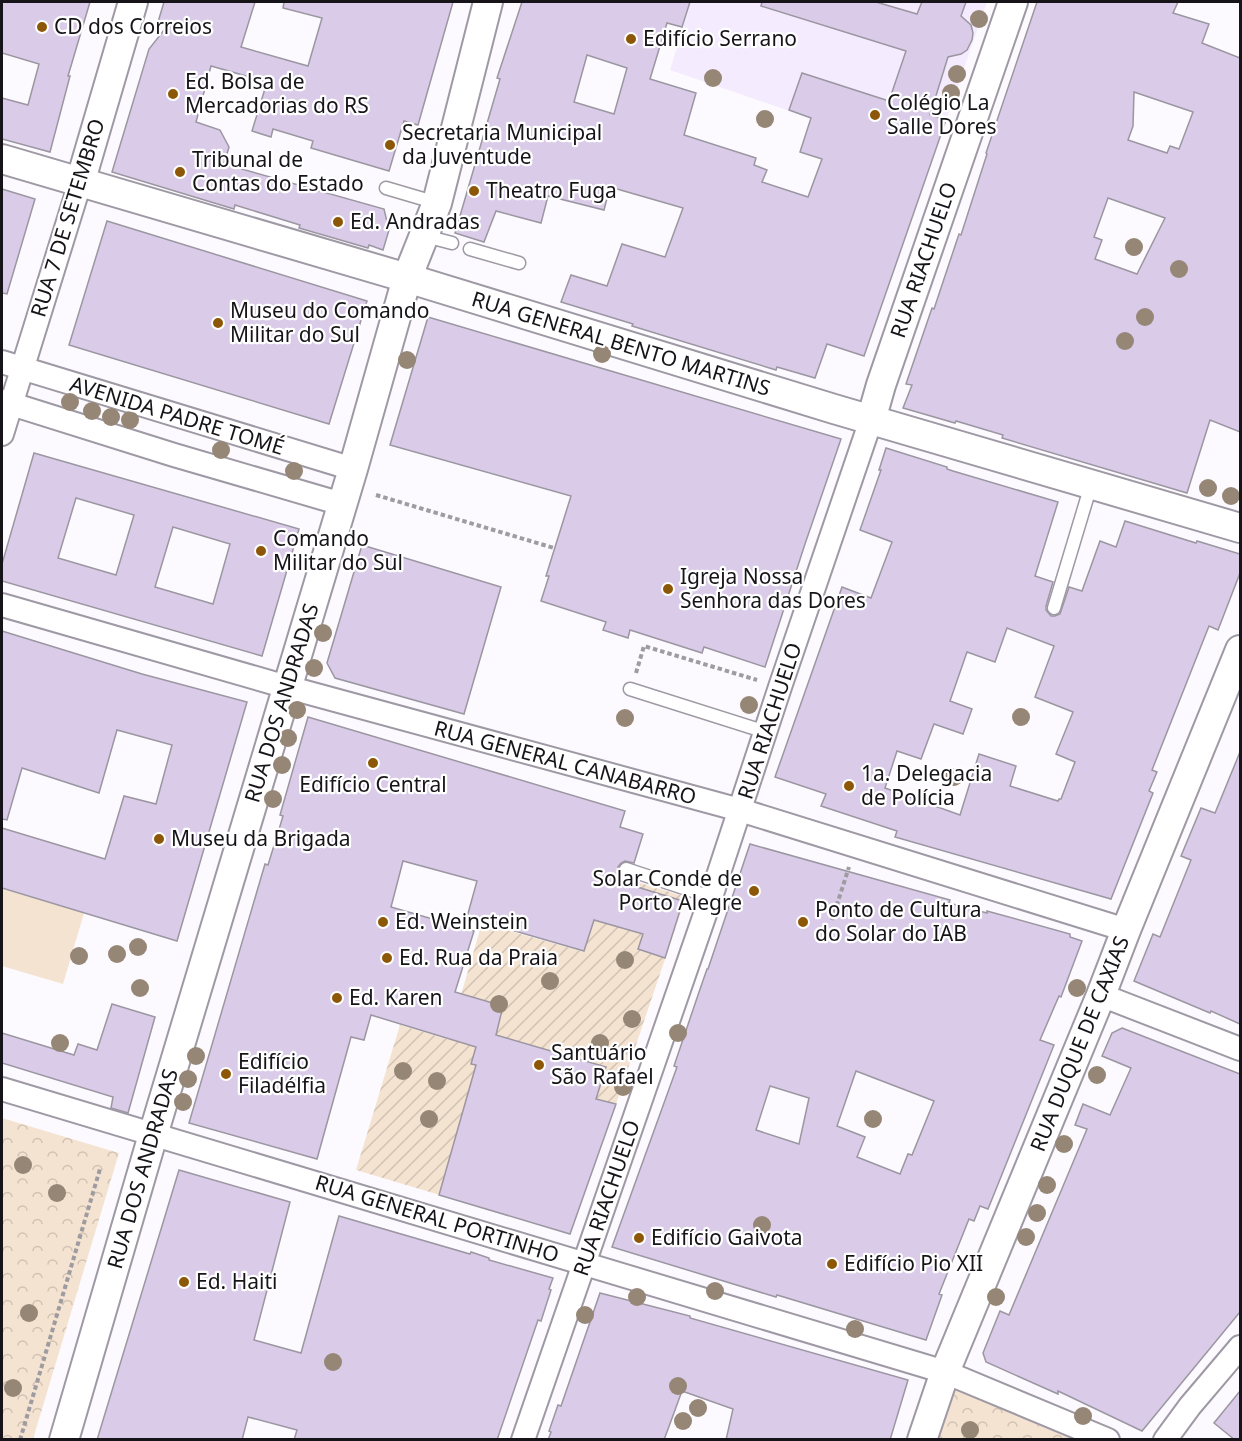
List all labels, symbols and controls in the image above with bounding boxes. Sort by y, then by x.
place label: CD dos Correios [54,12,212,40]
marker: CD dos Correios [35,20,49,34]
place label: Edifício Serrano [643,24,797,52]
marker: Edifício Serrano [624,32,638,46]
place label: Ed. Bolsa de Mercadorias do RS [185,67,369,119]
marker: Ed. Bolsa de Mercadorias do RS [166,87,180,101]
place label: Colégio La Salle Dores [887,88,997,140]
marker: Colégio La Salle Dores [868,108,882,122]
street label: RUA 7 DE SETEMBRO [24,115,111,320]
place label: Secretaria Municipal da Juventude [402,118,602,170]
marker: Secretaria Municipal da Juventude [383,138,397,152]
place label: Tribunal de Contas do Estado [192,145,364,197]
marker: Tribunal de Contas do Estado [173,165,187,179]
place label: Theatro Fuga [486,176,617,204]
street label: RUA RIACHUELO [883,178,963,341]
marker: Theatro Fuga [467,184,481,198]
place label: Ed. Andradas [350,207,480,235]
marker: Ed. Andradas [331,215,345,229]
street label: RUA GENERAL BENTO MARTINS [469,284,774,402]
place label: Museu do Comando Militar do Sul [230,296,429,348]
marker: Museu do Comando Militar do Sul [211,316,225,330]
street label: AVENIDA PADRE TOMÉ [67,369,288,461]
place label: Comando Militar do Sul [273,524,403,576]
marker: Comando Militar do Sul [254,544,268,558]
place label: Igreja Nossa Senhora das Dores [680,562,866,614]
marker: Igreja Nossa Senhora das Dores [661,582,675,596]
street label: RUA DOS ANDRADAS [237,600,325,806]
street label: RUA RIACHUELO [731,639,808,803]
street label: RUA GENERAL CANABARRO [431,714,699,811]
marker: Edifício Central [366,756,380,770]
place label: 1a. Delegacia de Polícia [861,759,992,811]
place label: Edifício Central [299,770,447,798]
marker: 1a. Delegacia de Polícia [842,779,856,793]
place label: Museu da Brigada [171,824,351,852]
marker: Museu da Brigada [152,832,166,846]
place label: Solar Conde de Porto Alegre [593,864,742,916]
marker: Solar Conde de Porto Alegre [747,884,761,898]
place label: Ponto de Cultura do Solar do IAB [815,895,982,947]
place label: Ed. Weinstein [395,907,528,935]
marker: Ed. Weinstein [376,915,390,929]
marker: Ponto de Cultura do Solar do IAB [796,915,810,929]
street label: RUA DUQUE DE CAXIAS [1023,932,1135,1156]
place label: Ed. Rua da Praia [399,943,558,971]
marker: Ed. Rua da Praia [380,951,394,965]
place label: Ed. Karen [349,983,443,1011]
marker: Ed. Karen [330,991,344,1005]
place label: Santuário São Rafael [551,1038,654,1090]
place label: Edifício Filadélfia [238,1047,326,1099]
marker: Santuário São Rafael [532,1058,546,1072]
street label: RUA DOS ANDRADAS [100,1065,184,1272]
marker: Edifício Filadélfia [219,1067,233,1081]
street label: RUA RIACHUELO [566,1116,646,1279]
street label: RUA GENERAL PORTINHO [312,1168,563,1268]
place label: Edifício Gaivota [651,1223,803,1251]
marker: Edifício Gaivota [632,1231,646,1245]
place label: Edifício Pio XII [844,1249,983,1277]
marker: Edifício Pio XII [825,1257,839,1271]
place label: Ed. Haiti [196,1267,277,1295]
marker: Ed. Haiti [177,1275,191,1289]

